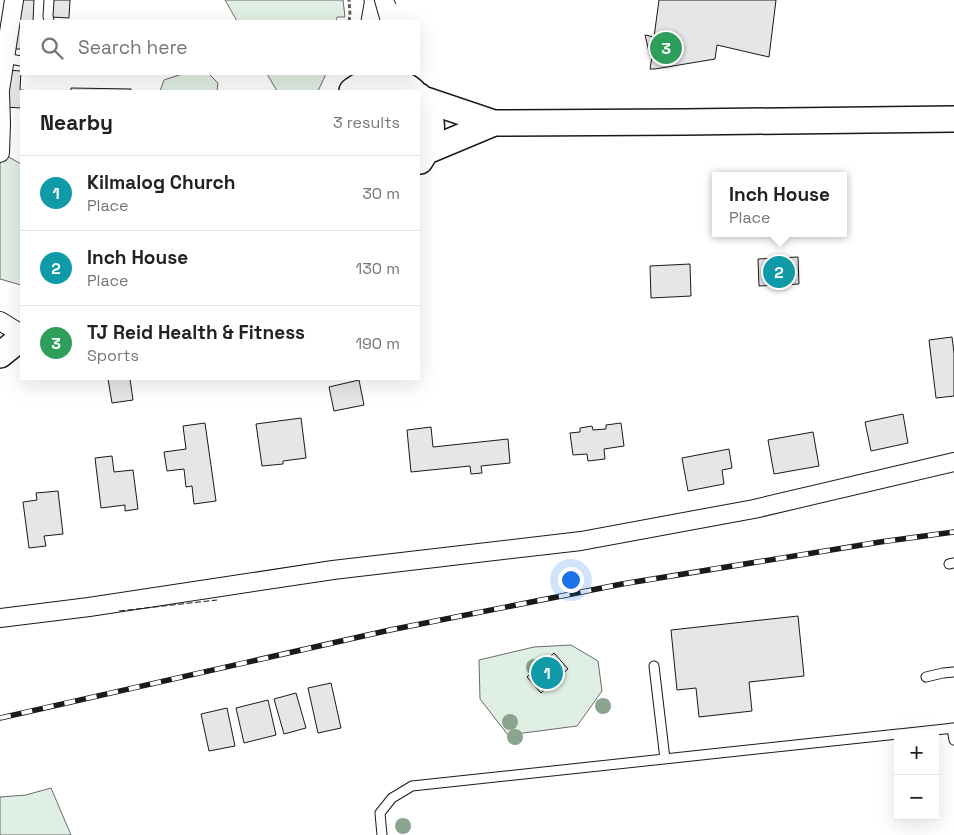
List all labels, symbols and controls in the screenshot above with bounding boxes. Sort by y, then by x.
search box [20,20,420,75]
pin: 3 [650,29,682,67]
icon: search [38,34,66,62]
text: Search here [78,35,188,60]
text: Nearby [40,109,113,136]
text: 3 results [333,112,400,133]
text: Kilmalog Church [87,170,235,195]
popup [712,172,847,237]
text: Inch House [729,182,830,207]
text: 1 [52,183,60,204]
text: 30 m [362,183,400,204]
text: Place [87,195,129,216]
text: Place [729,207,771,228]
text: Inch House [87,245,188,270]
pin: 2 [763,253,795,291]
text: 2 [51,258,61,279]
text: 130 m [356,258,400,279]
text: Place [87,270,129,291]
text: TJ Reid Health & Fitness [87,320,305,345]
text: 3 [51,333,61,354]
text: 190 m [355,333,400,354]
text: Sports [87,345,139,366]
your location [558,567,584,593]
pin: 1 [531,654,563,692]
map controls [894,730,939,820]
button: + [894,730,939,775]
button: − [894,775,939,820]

